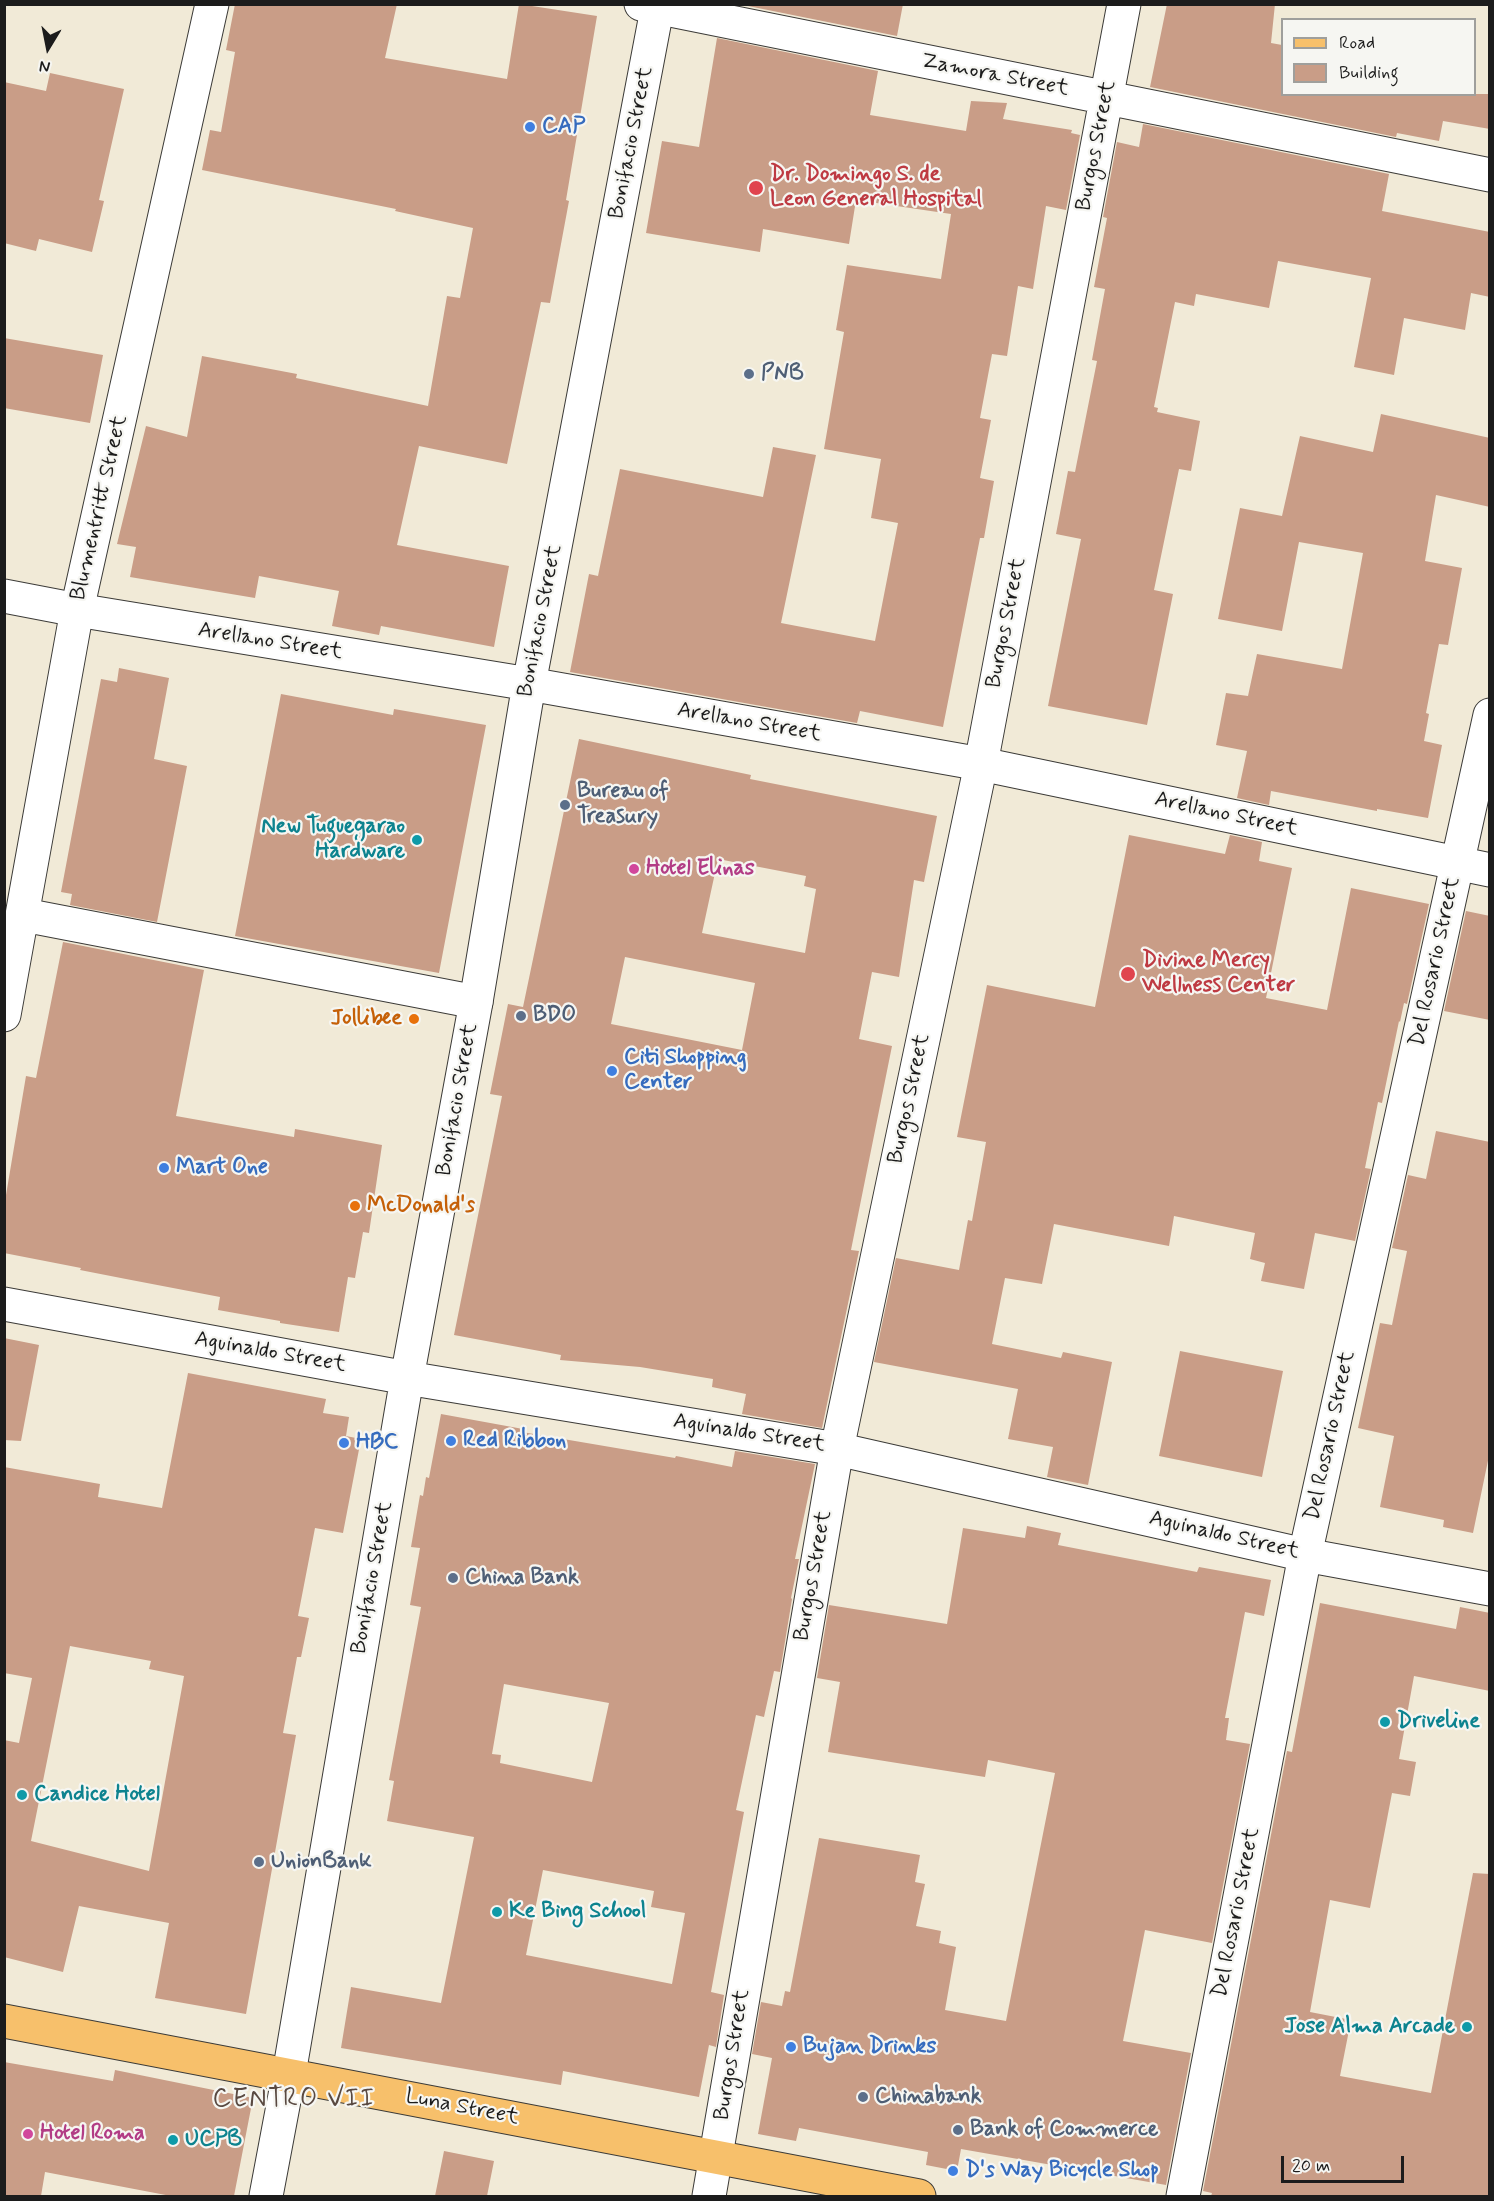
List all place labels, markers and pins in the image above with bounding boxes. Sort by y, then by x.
place label: CAP [542,114,585,140]
marker: CAP [523,120,537,134]
place label: Dr. Domingo S. de Leon General Hospital [770,162,982,214]
marker: Dr. Domingo S. de Leon General Hospital [747,179,765,197]
place label: PNB [761,361,804,387]
marker: PNB [742,367,756,381]
place label: Bureau of Treasury [577,779,668,830]
marker: Bureau of Treasury [558,798,572,812]
place label: New Tuguegarao Hardware [261,814,405,866]
marker: New Tuguegarao Hardware [410,833,424,847]
place label: Hotel Elinas [646,856,755,882]
marker: Hotel Elinas [627,862,641,876]
place label: Divine Mercy Wellness Center [1142,948,1295,999]
marker: Divine Mercy Wellness Center [1119,965,1137,983]
place label: BDO [533,1003,576,1029]
place label: Jollibee [331,1006,402,1032]
marker: BDO [514,1009,528,1023]
marker: Jollibee [407,1012,421,1026]
place label: Citi Shopping Center [624,1045,747,1096]
marker: Citi Shopping Center [605,1064,619,1078]
place label: Mart One [176,1155,268,1181]
marker: Mart One [157,1161,171,1175]
place label: McDonald's [367,1193,475,1219]
marker: McDonald's [348,1199,362,1213]
place label: Red Ribbon [463,1428,566,1454]
place label: HBC [356,1430,398,1456]
marker: Red Ribbon [444,1434,458,1448]
marker: HBC [337,1436,351,1450]
place label: China Bank [465,1565,579,1591]
marker: China Bank [446,1571,460,1585]
place label: Driveline [1397,1709,1480,1735]
marker: Driveline [1378,1715,1392,1729]
place label: Candice Hotel [34,1782,160,1808]
marker: Candice Hotel [15,1788,29,1802]
place label: UnionBank [271,1849,372,1875]
marker: UnionBank [252,1855,266,1869]
place label: Ke Bing School [509,1899,646,1925]
marker: Ke Bing School [490,1905,504,1919]
place label: Jose Alma Arcade [1284,2014,1455,2040]
marker: Jose Alma Arcade [1460,2020,1474,2034]
place label: Bujan Drinks [803,2034,936,2060]
marker: Bujan Drinks [784,2040,798,2054]
place label: Chinabank [875,2084,982,2110]
marker: Chinabank [856,2090,870,2104]
place label: Bank of Commerce [970,2117,1158,2143]
place label: Hotel Roma [40,2121,145,2147]
marker: Bank of Commerce [951,2123,965,2137]
marker: Hotel Roma [21,2127,35,2141]
place label: UCPB [185,2127,242,2153]
marker: UCPB [166,2133,180,2147]
place label: D's Way Bicycle Shop [965,2158,1159,2184]
marker: D's Way Bicycle Shop [946,2164,960,2178]

